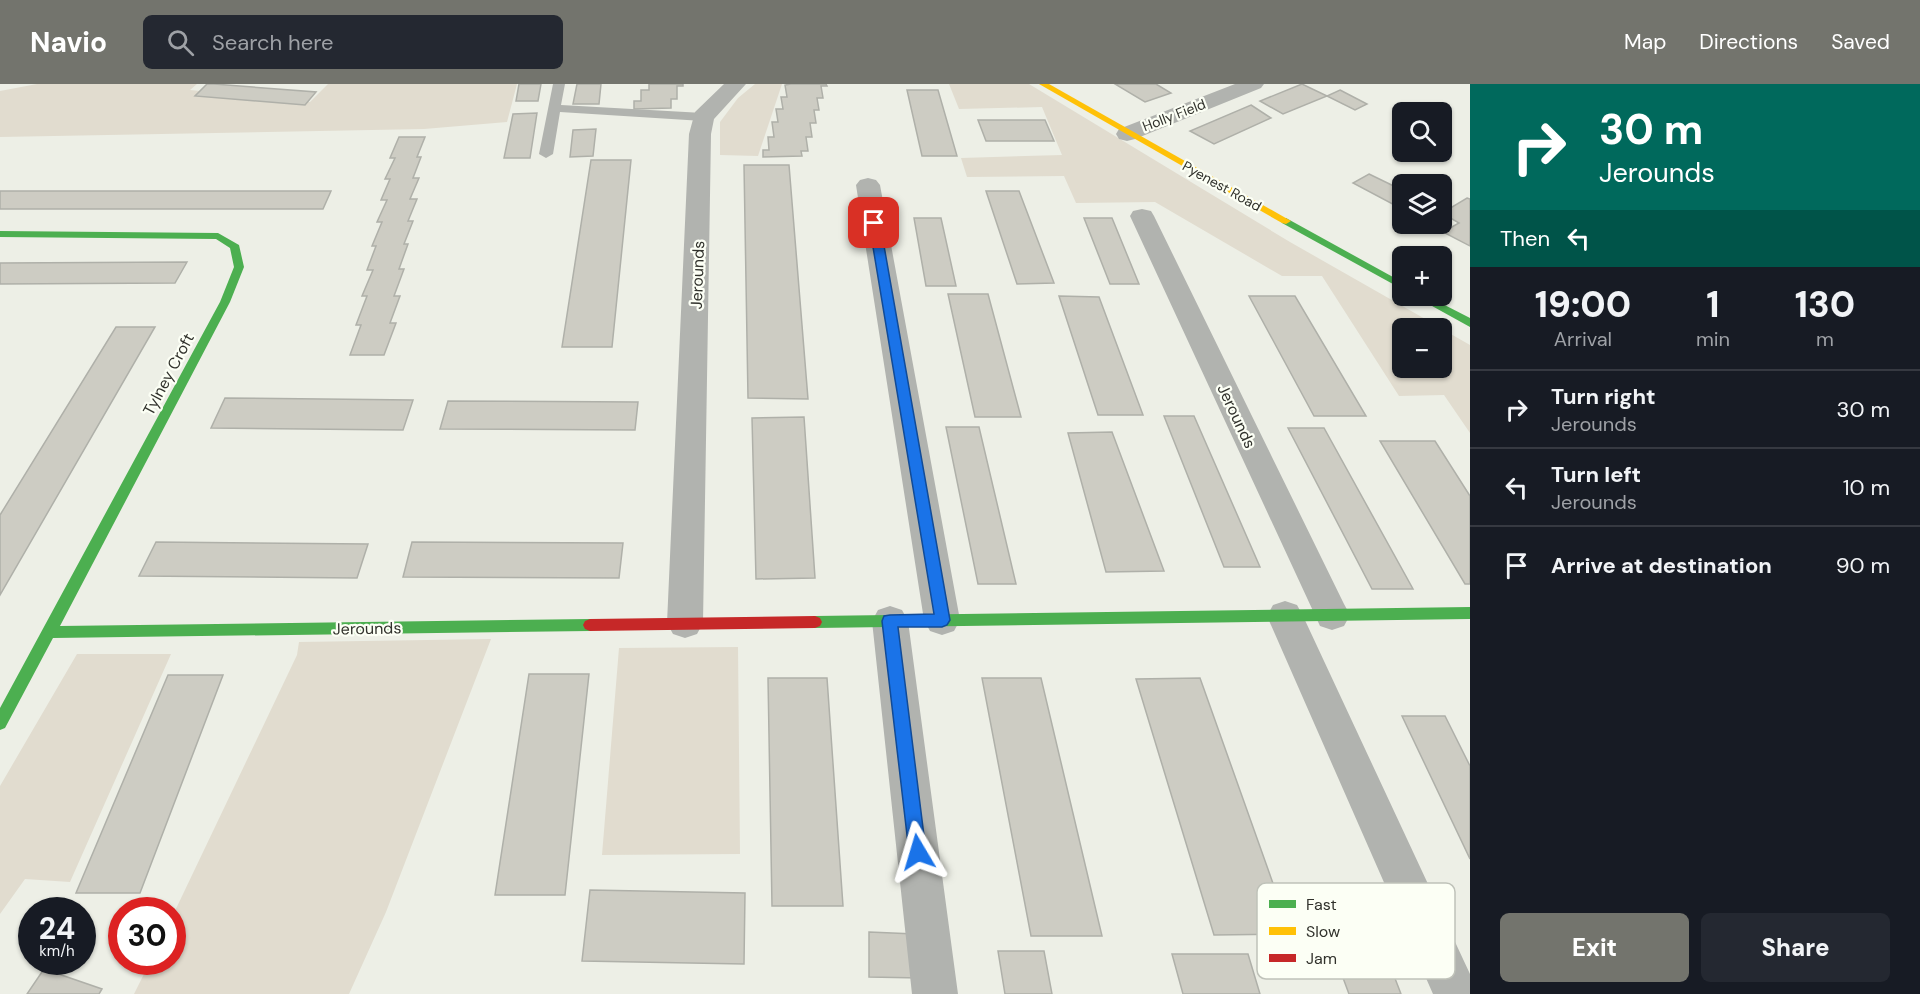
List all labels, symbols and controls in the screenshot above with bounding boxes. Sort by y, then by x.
search box [143,15,563,69]
text: Navio [30,24,107,61]
icon: search [164,26,197,59]
text: Search here [212,28,333,57]
text: Map [1624,28,1666,56]
text: Directions [1699,28,1798,56]
text: Saved [1831,28,1890,56]
street label: Holly Field [1140,95,1208,135]
map controls [1392,102,1452,378]
button: search [1392,102,1452,162]
text: 30 m [1599,102,1703,157]
icon: right [1500,108,1578,186]
text: Jerounds [1599,155,1715,190]
street label: Pyenest Road [1179,157,1265,215]
button: layers [1392,174,1452,234]
pin [848,197,899,248]
icon: arrive [857,206,890,239]
icon: left [1562,222,1595,255]
text: Then [1500,224,1550,253]
street label: Jerounds [686,240,709,310]
button: + [1392,246,1452,306]
text: 19:00 [1535,281,1631,328]
text: 1 [1706,281,1720,328]
text: 130 [1795,281,1855,328]
button: − [1392,318,1452,378]
text: Arrival [1554,326,1612,352]
text: min [1696,326,1730,352]
text: m [1816,326,1834,352]
street label: Tylney Croft [138,330,199,419]
street label: Jerounds [1213,381,1261,452]
text: Turn right [1551,382,1656,411]
icon: right [1500,393,1533,426]
text: 30 m [1836,395,1890,424]
text: Jerounds [1551,411,1637,437]
text: Turn left [1551,460,1641,489]
icon: left [1500,471,1533,504]
text: 10 m [1843,473,1890,502]
text: Jerounds [1551,489,1637,515]
icon: arrive [1500,549,1533,582]
text: Arrive at destination [1551,551,1772,580]
text: 90 m [1836,551,1890,580]
street label: Jerounds [333,617,401,640]
position arrow [886,820,950,884]
legend [1257,883,1455,979]
text: Fast [1306,894,1337,915]
speed limit sign: 30 [108,897,186,975]
text: 24 [39,909,75,948]
button: Exit [1500,913,1689,982]
button: Share [1701,913,1890,982]
text: Slow [1306,921,1340,942]
text: km/h [39,941,75,961]
text: Jam [1306,948,1337,969]

